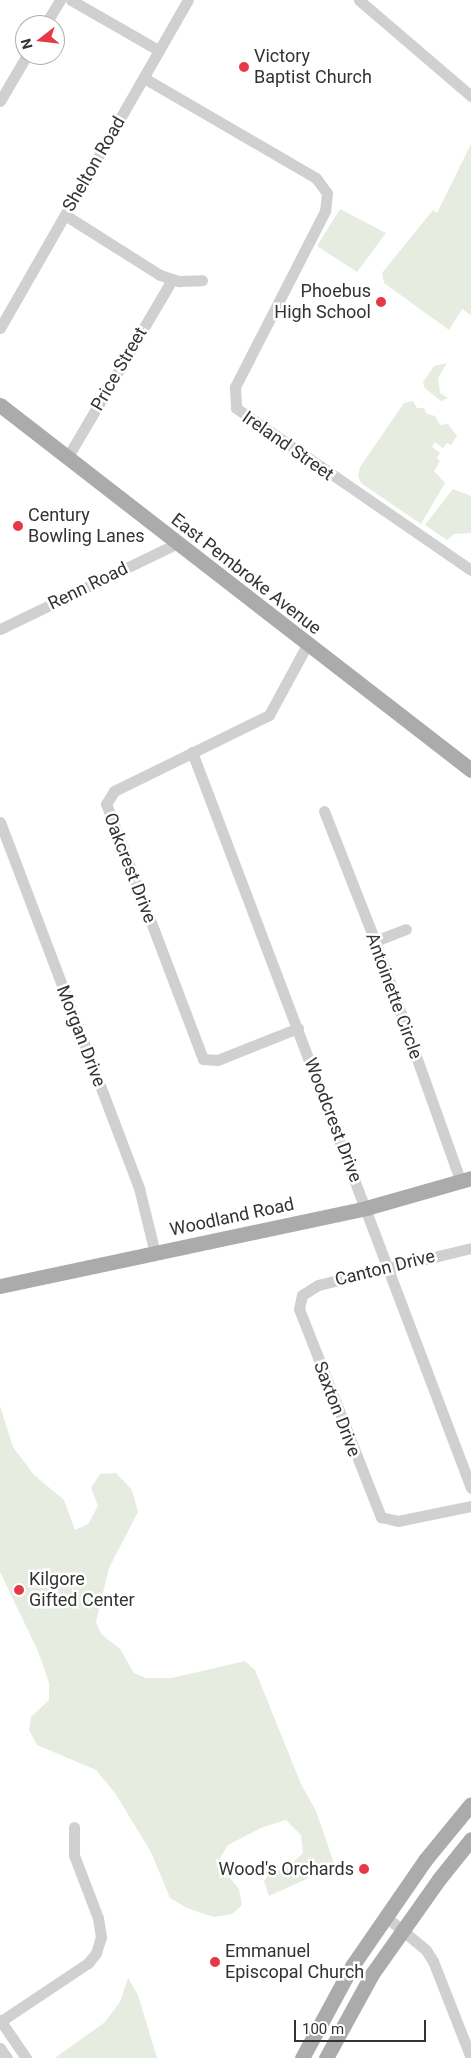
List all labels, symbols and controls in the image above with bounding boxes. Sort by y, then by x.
north arrow [15,15,65,65]
text: N [17,37,36,51]
place label: Victory Baptist Church [254,46,372,88]
marker: Victory Baptist Church [238,61,250,73]
street label: Shelton Road [58,113,130,215]
place label: Phoebus High School [274,281,371,324]
marker: Phoebus High School [375,296,387,308]
street label: Price Street [86,323,152,415]
street label: Ireland Street [238,407,338,485]
place label: Century Bowling Lanes [28,505,145,548]
street label: East Pembroke Avenue [167,509,325,639]
marker: Century Bowling Lanes [12,520,24,532]
street label: Renn Road [44,557,132,615]
street label: Oakcrest Drive [99,810,161,926]
street label: Antoinette Circle [361,930,427,1062]
street label: Morgan Drive [52,982,110,1090]
street label: Woodcrest Drive [299,1055,367,1185]
street label: Woodland Road [168,1193,296,1241]
street label: Canton Drive [333,1245,437,1291]
street label: Saxton Drive [309,1358,365,1460]
place label: Kilgore Gifted Center [29,1569,135,1612]
marker: Kilgore Gifted Center [13,1584,25,1596]
place label: Wood's Orchards [219,1858,354,1880]
marker: Wood's Orchards [358,1863,370,1875]
place label: Emmanuel Episcopal Church [225,1941,364,1984]
marker: Emmanuel Episcopal Church [209,1956,221,1968]
scale bar [296,2010,428,2042]
text: 100 m [302,2020,344,2038]

